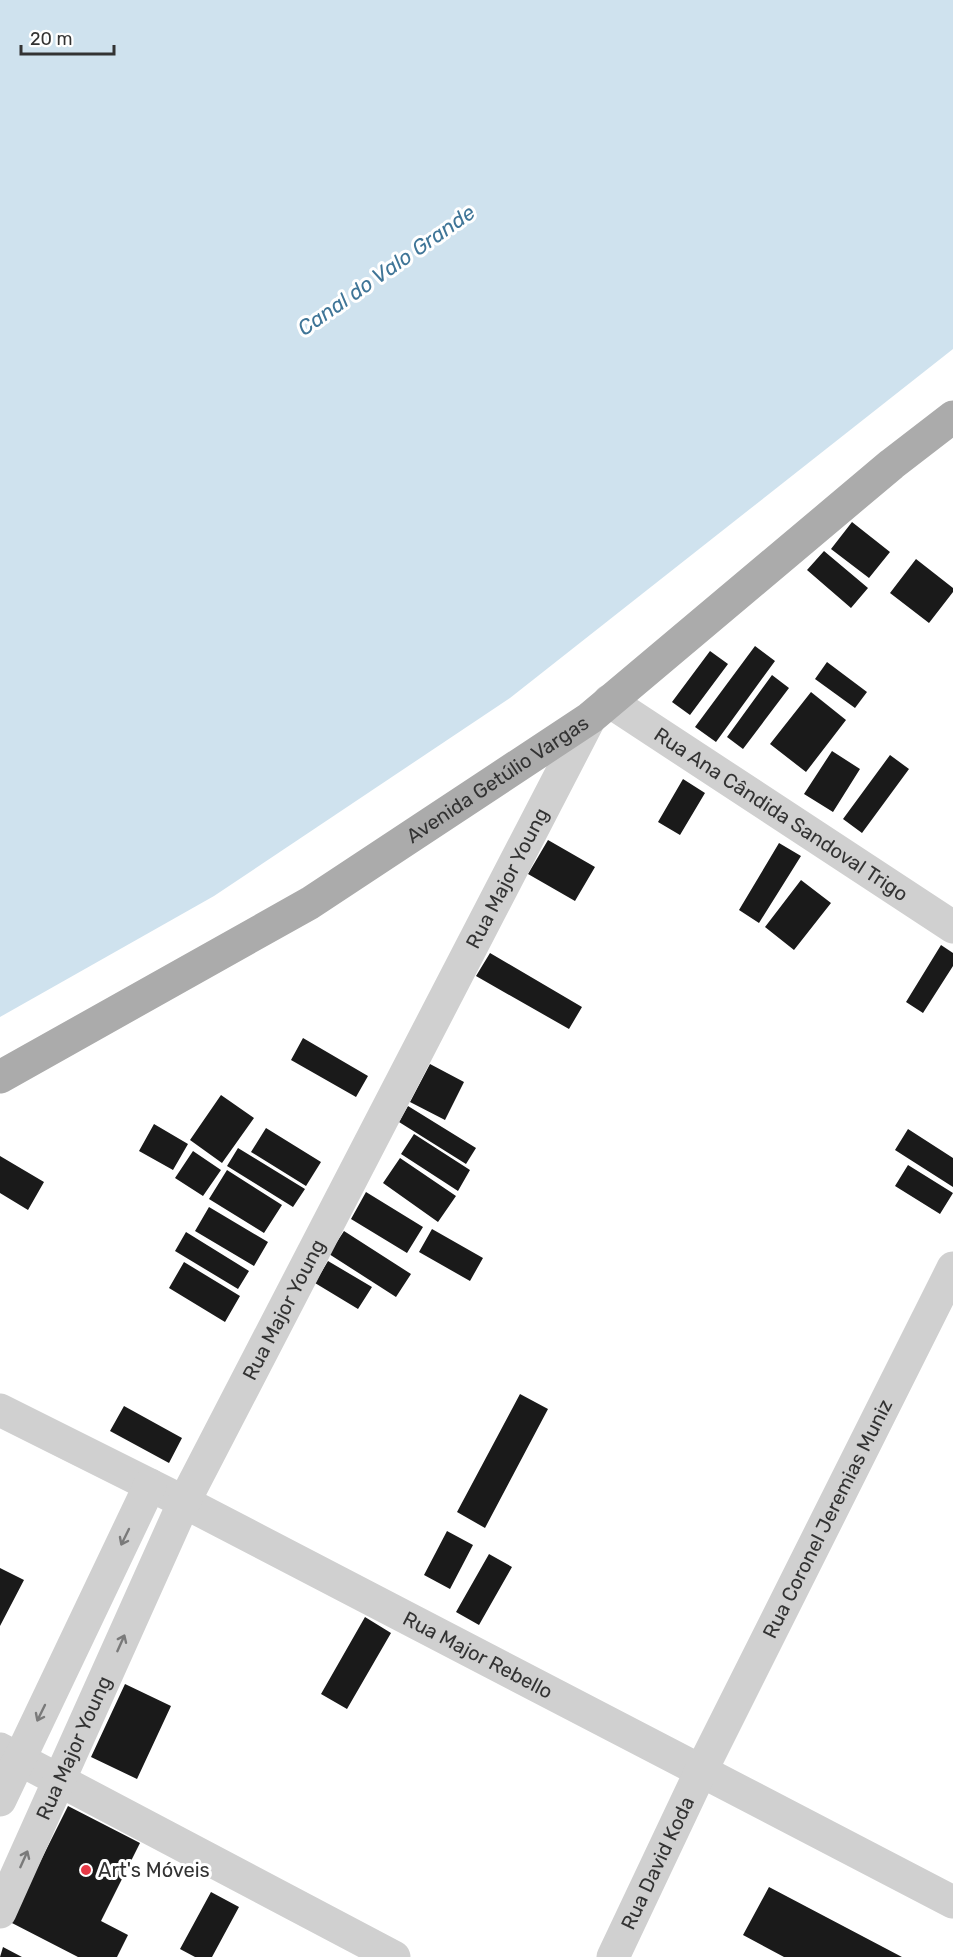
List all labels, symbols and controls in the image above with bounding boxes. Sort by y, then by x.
scale bar [21,18,114,56]
text: 20 m [30,28,72,50]
water label: Canal do Valo Grande [293,199,480,341]
street label: Avenida Getúlio Vargas [402,710,593,848]
street label: Rua Ana Cândida Sandoval Trigo [650,722,913,906]
street label: Rua Major Young [461,804,553,953]
street label: Rua Major Young [237,1235,330,1384]
street label: Rua Coronel Jeremias Muniz [757,1395,897,1642]
one-way arrow [118,1528,130,1546]
street label: Rua Major Rebello [399,1606,557,1704]
one-way arrow [116,1634,127,1652]
street label: Rua Major Young [31,1672,116,1823]
one-way arrow [34,1704,46,1722]
street label: Rua David Koda [616,1793,699,1933]
one-way arrow [19,1850,30,1868]
place label: Art's Móveis [98,1858,210,1882]
marker: Art's Móveis [79,1863,93,1877]

